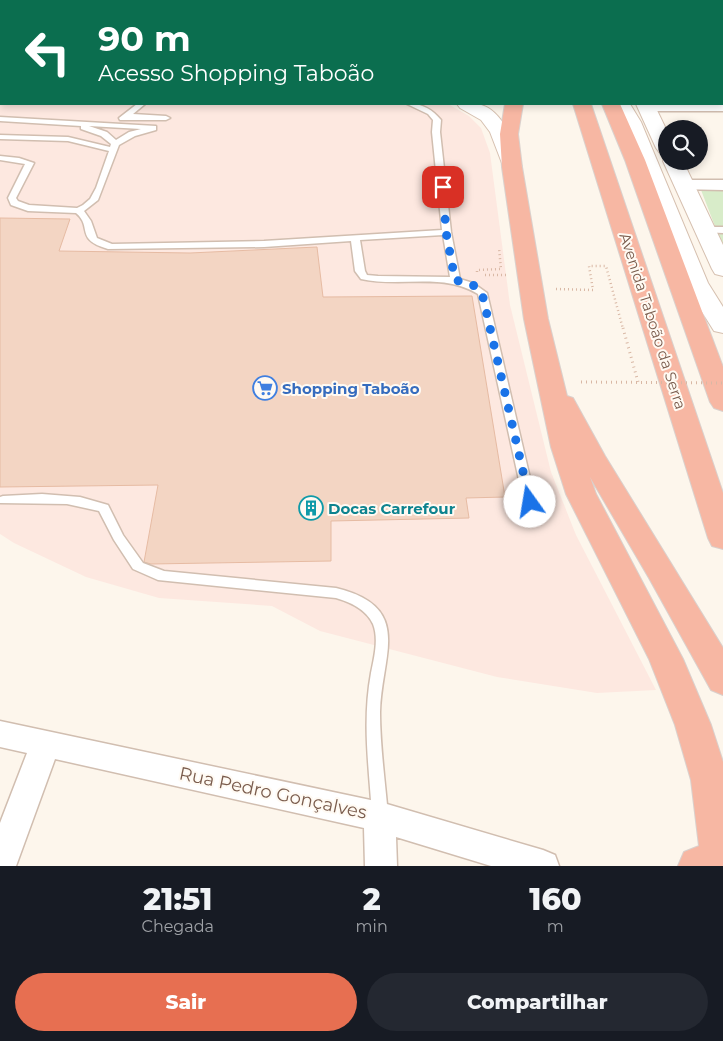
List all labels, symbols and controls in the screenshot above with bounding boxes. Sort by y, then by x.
text: 90 m [98,17,191,60]
icon: left [15,20,80,85]
text: Acesso Shopping Taboão [98,60,374,87]
map controls [658,120,708,170]
button: search [658,120,708,170]
pin [422,166,464,208]
icon: arrive [429,173,457,201]
street label: Avenida Taboão da Serra [615,230,691,412]
supermarket icon: Shopping Taboão [252,375,278,401]
place label: Shopping Taboão [282,379,420,398]
position arrow [503,475,555,527]
building icon: Docas Carrefour [298,495,324,521]
place label: Docas Carrefour [328,499,456,518]
street label: Rua Pedro Gonçalves [177,762,369,824]
text: 21:51 [143,881,212,918]
text: 2 [363,881,381,918]
text: 160 [529,881,581,918]
text: Chegada [142,917,214,936]
text: min [356,917,388,936]
text: m [547,917,564,936]
button: Sair [15,973,357,1031]
button: Compartilhar [367,973,708,1031]

